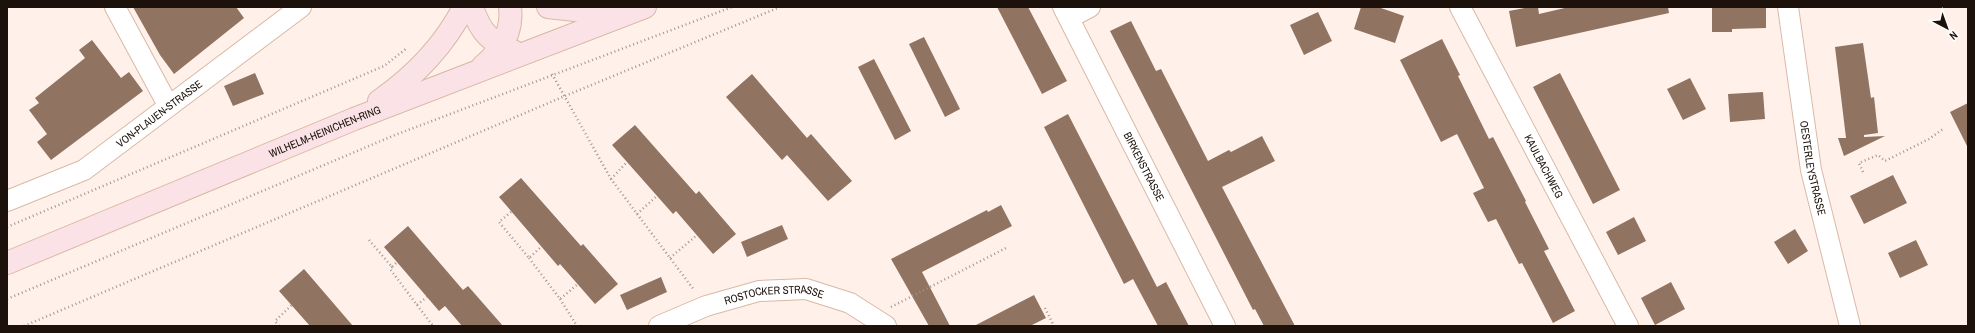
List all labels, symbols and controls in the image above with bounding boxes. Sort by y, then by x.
north arrow [1927,8,1967,48]
text: N [1947,28,1961,43]
street label: VON-PLAUEN-STRASSE [113,77,205,150]
street label: WILHELM-HEINICHEN-RING [267,102,383,161]
street label: OESTERLEYSTRASSE [1797,120,1829,217]
street label: BIRKENSTRASSE [1121,130,1167,204]
street label: KAULBACHWEG [1521,132,1566,201]
street label: ROSTOCKER STRASSE [722,282,826,308]

